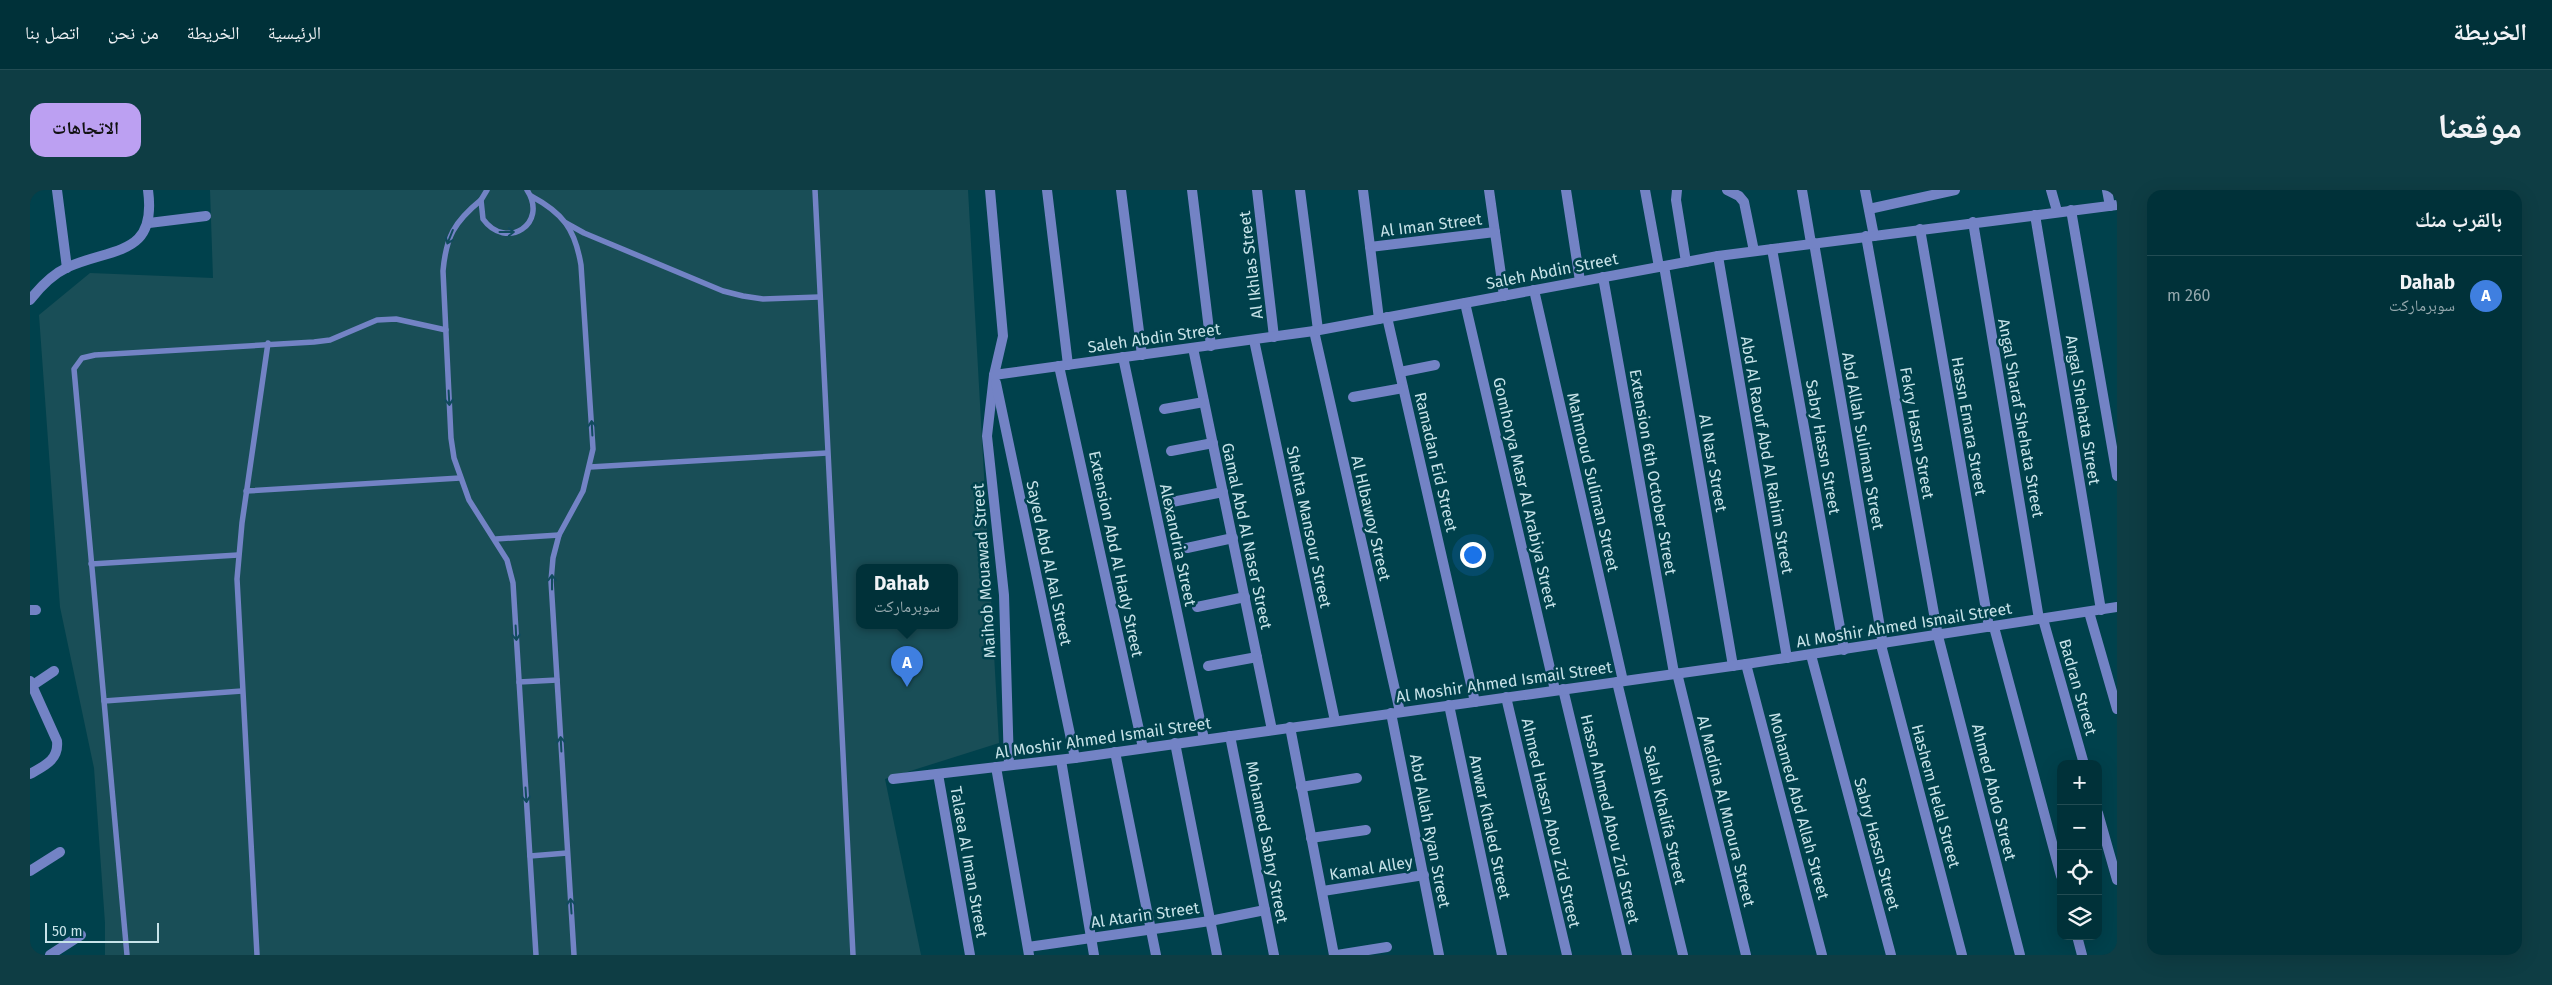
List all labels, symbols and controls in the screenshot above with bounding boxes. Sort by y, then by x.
text: الخريطة [2453,18,2527,46]
text: اتصل بنا [25,22,80,44]
text: من نحن [108,22,159,44]
text: الخريطة [187,22,240,44]
text: الرئيسية [268,22,321,44]
button: الاتجاهات [30,103,141,157]
text: موقعنا [2437,105,2522,147]
text: بالقرب منك [2415,207,2502,233]
street label: Al Iman Street [1379,209,1483,241]
street label: Al Ikhlas Street [1235,210,1267,320]
one-way arrow [499,227,515,237]
one-way arrow [445,229,454,244]
street label: Saleh Abdin Street [1484,249,1620,293]
text: Dahab [2400,271,2455,294]
text: 260 m [2167,286,2210,305]
text: A [2481,286,2491,305]
text: سوبرماركت [2389,296,2455,315]
street label: Angal Sharaf Shehata Street [1994,317,2048,519]
street label: Saleh Abdin Street [1086,319,1222,357]
street label: Angal Shehata Street [2062,334,2104,486]
street label: Abd Al Raouf Abd Al Rahim Street [1737,335,1797,576]
street label: Abd Allah Suliman Street [1838,351,1888,531]
street label: Hassn Emara Street [1947,355,1991,497]
street label: Fekry Hassn Street [1896,365,1938,501]
street label: Extension 6th October Street [1626,368,1680,577]
street label: Gomhorya Masr Al Arabiya Street [1489,375,1561,611]
street label: Sabry Hassn Street [1802,378,1844,516]
one-way arrow [444,390,454,406]
street label: Ramadan Eid Street [1411,390,1461,534]
street label: Mahmoud Suliman Street [1563,391,1623,574]
street label: Al Nasr Street [1695,413,1731,514]
one-way arrow [588,420,597,436]
street label: Gamal Abd Al Naser Street [1218,441,1276,631]
street label: Shehta Mansour Street [1283,444,1336,610]
street label: Extension Abd Al Hady Street [1085,449,1147,659]
street label: Al Hlbawoy Street [1347,454,1395,583]
street label: Sayed Abd Al Aal Street [1022,479,1076,647]
street label: Alexandria Street [1156,482,1200,608]
street label: Maihob Mouawad Street [968,483,1000,659]
your location [1460,542,1486,568]
popup [856,564,958,629]
text: Dahab [874,572,929,595]
one-way arrow [547,574,557,590]
text: سوبرماركت [874,597,940,616]
street label: Al Moshir Ahmed Ismail Street [1795,599,2013,651]
one-way arrow [512,625,521,641]
street label: Badran Street [2055,637,2101,738]
pin: A [891,646,923,687]
street label: Al Moshir Ahmed Ismail Street [1395,657,1613,707]
street label: Mohamed Abd Allah Street [1765,710,1833,902]
street label: Hassn Ahmed Abou Zid Street [1577,712,1643,926]
street label: Al Moshir Ahmed Ismail Street [994,713,1212,763]
street label: Al Madina Al Mnoura Street [1693,714,1759,909]
street label: Ahmed Hassn Abou Zid Street [1518,716,1584,930]
street label: Hashem Helal Street [1908,722,1964,870]
street label: Ahmed Abdo Street [1968,722,2020,862]
one-way arrow [556,736,565,752]
street label: Salah Khalifa Street [1640,744,1690,887]
street label: Abd Allah Ryan Street [1406,752,1454,910]
street label: Anwar Khaled Street [1465,753,1515,901]
street label: Mohamed Sabry Street [1242,759,1292,925]
map controls [2057,760,2102,940]
button: + [2057,760,2102,805]
street label: Sabry Hassn Street [1850,776,1904,913]
street label: Talaea Al Iman Street [946,785,992,939]
one-way arrow [522,787,531,803]
button: − [2057,805,2102,850]
button: locate [2057,850,2102,895]
street label: Kamal Alley [1328,852,1414,884]
button: layers [2057,895,2102,940]
street label: Al Atarin Street [1090,898,1201,932]
one-way arrow [566,899,575,915]
scale bar [45,920,159,943]
text: 50 m [52,923,83,940]

